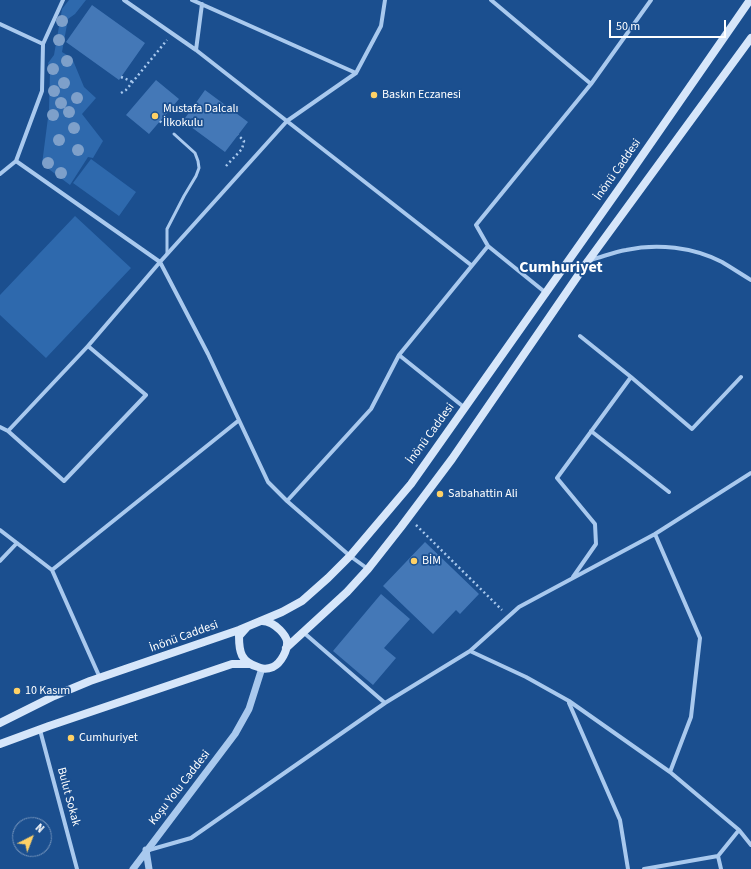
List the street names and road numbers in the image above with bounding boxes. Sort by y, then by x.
street label: İnönü Caddesi [591,136,645,204]
street label: İnönü Caddesi [404,401,458,467]
street label: İnönü Caddesi [148,618,220,656]
street label: Koşu Yolu Caddesi [146,748,214,828]
street label: Bulut Sokak [53,766,83,828]

